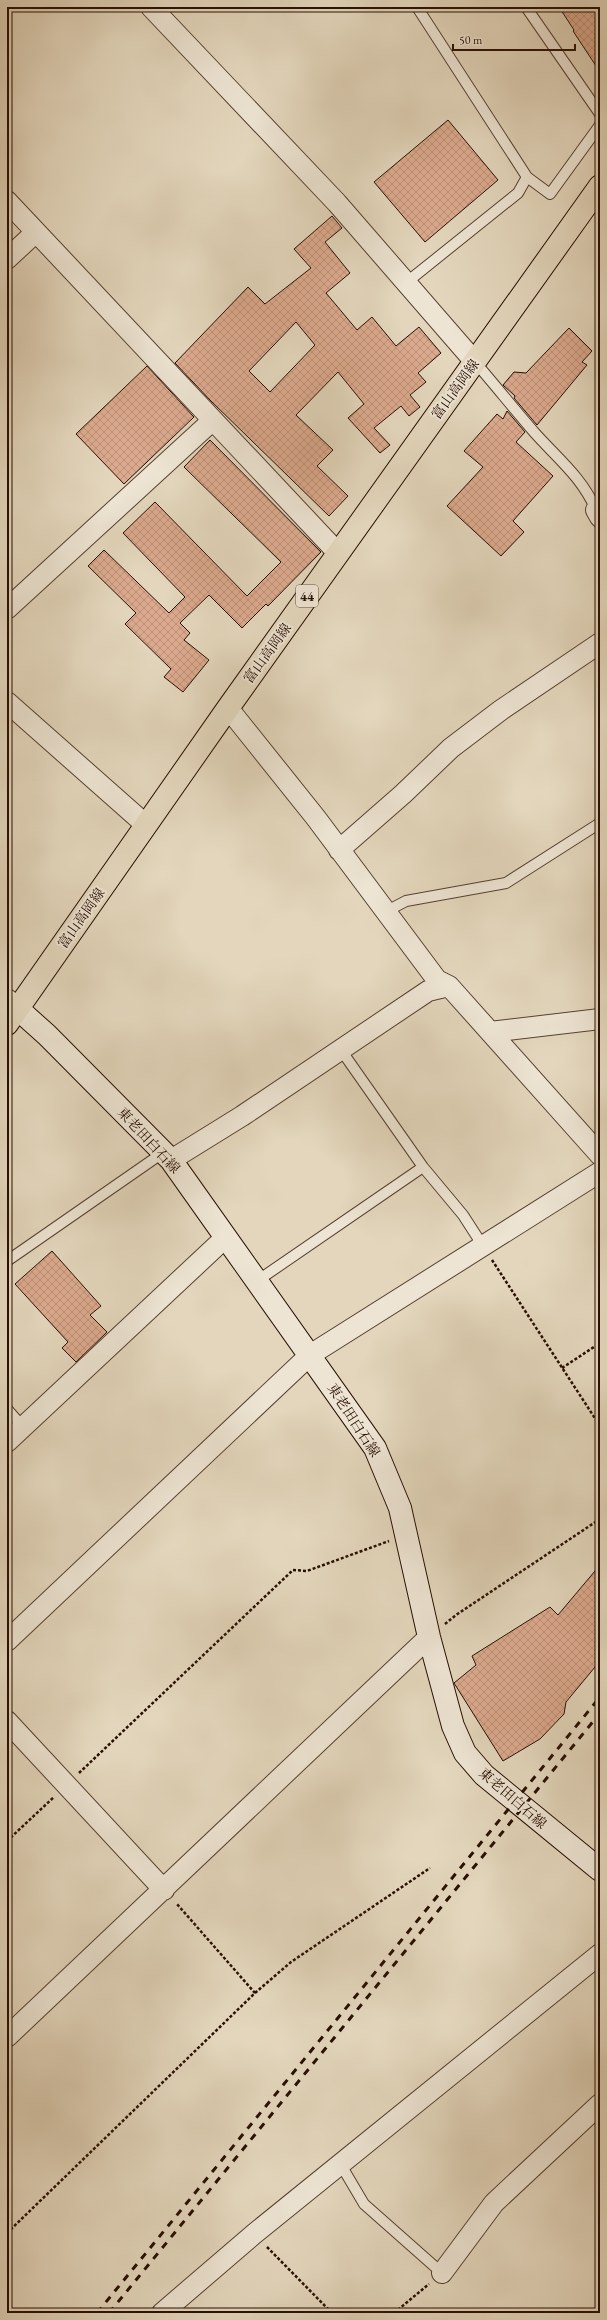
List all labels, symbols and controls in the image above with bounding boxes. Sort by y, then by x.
scale bar [453,26,575,52]
text: 50 m [459,32,483,48]
street label: 富山高岡線 [427,355,483,423]
road number: 44 [296,585,318,607]
street label: 富山高岡線 [239,619,295,687]
street label: 富山高岡線 [54,884,108,952]
street label: 東老田白石線 [114,1103,184,1177]
street label: 東老田白石線 [324,1380,384,1460]
street label: 東老田白石線 [475,1764,551,1832]

